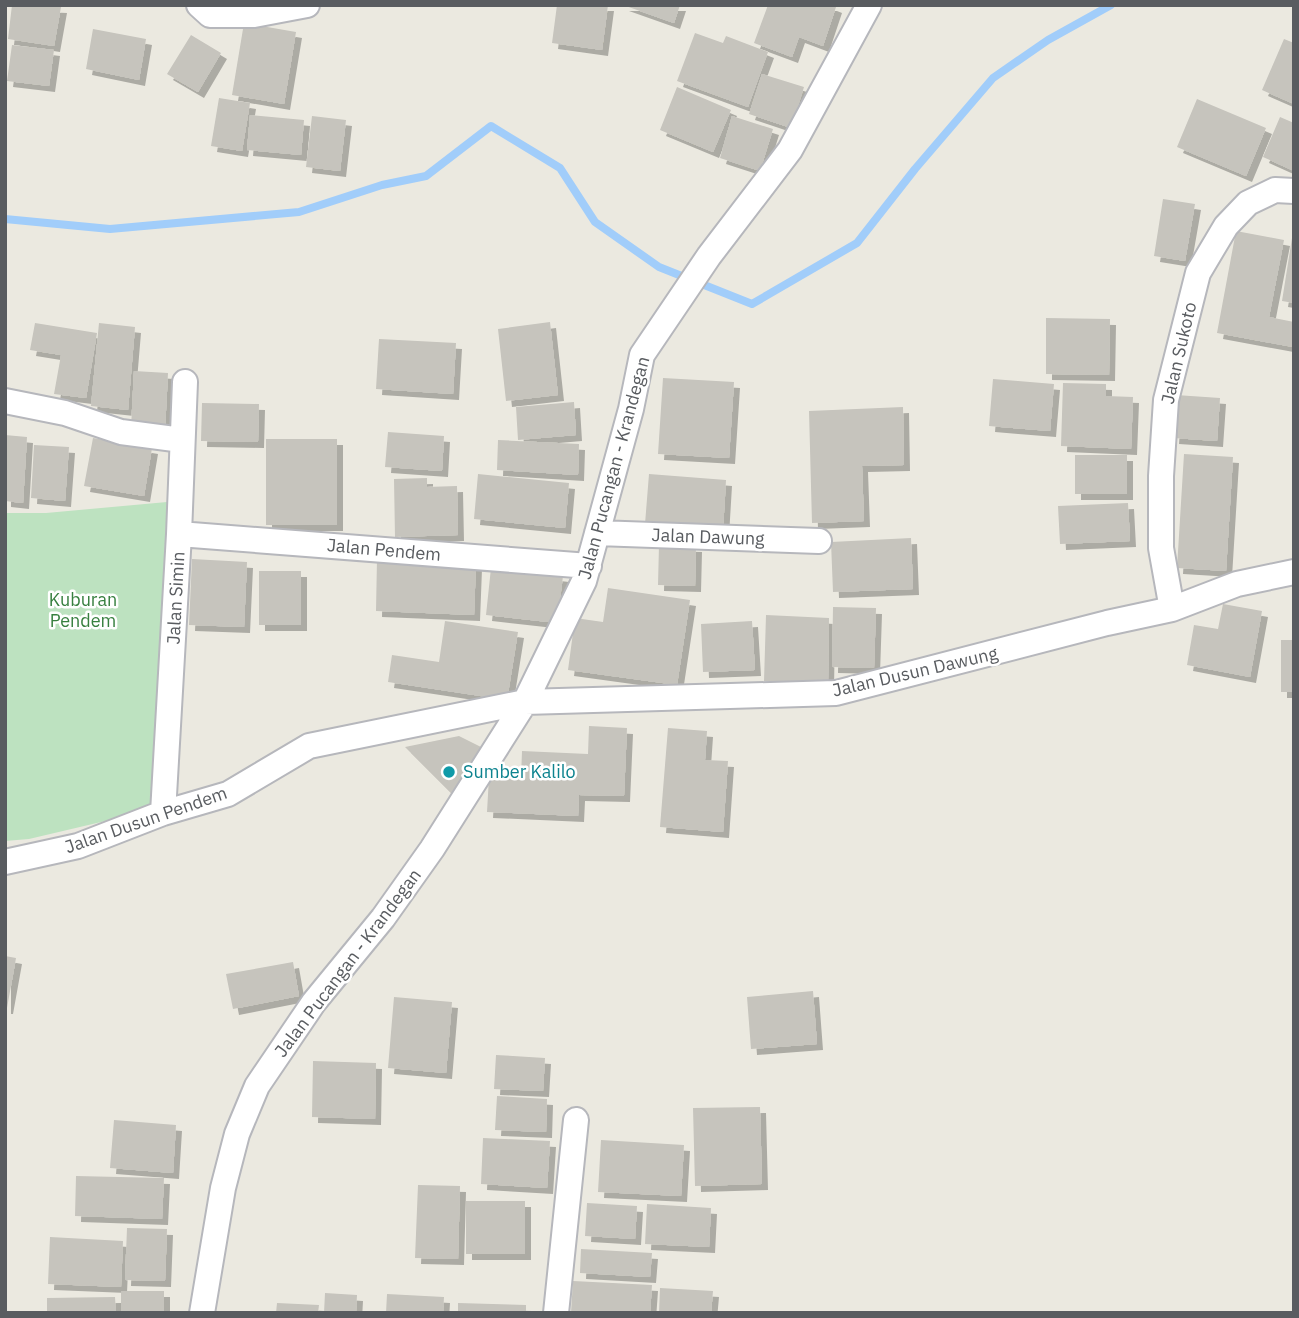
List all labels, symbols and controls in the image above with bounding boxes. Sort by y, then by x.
street label: Jalan Sukoto [1156,300,1201,406]
street label: Jalan Pucangan - Krandegan [573,354,654,582]
street label: Jalan Dawung [651,523,765,550]
street label: Jalan Pendem [326,533,442,566]
street label: Jalan Simin [162,551,189,645]
park label: Kuburan Pendem [49,588,117,632]
street label: Jalan Dusun Dawung [830,641,1000,702]
place label: Sumber Kalilo [463,760,576,783]
marker: Sumber Kalilo [441,764,457,780]
street label: Jalan Dusun Pendem [62,781,230,858]
street label: Jalan Pucangan - Krandegan [269,864,426,1061]

